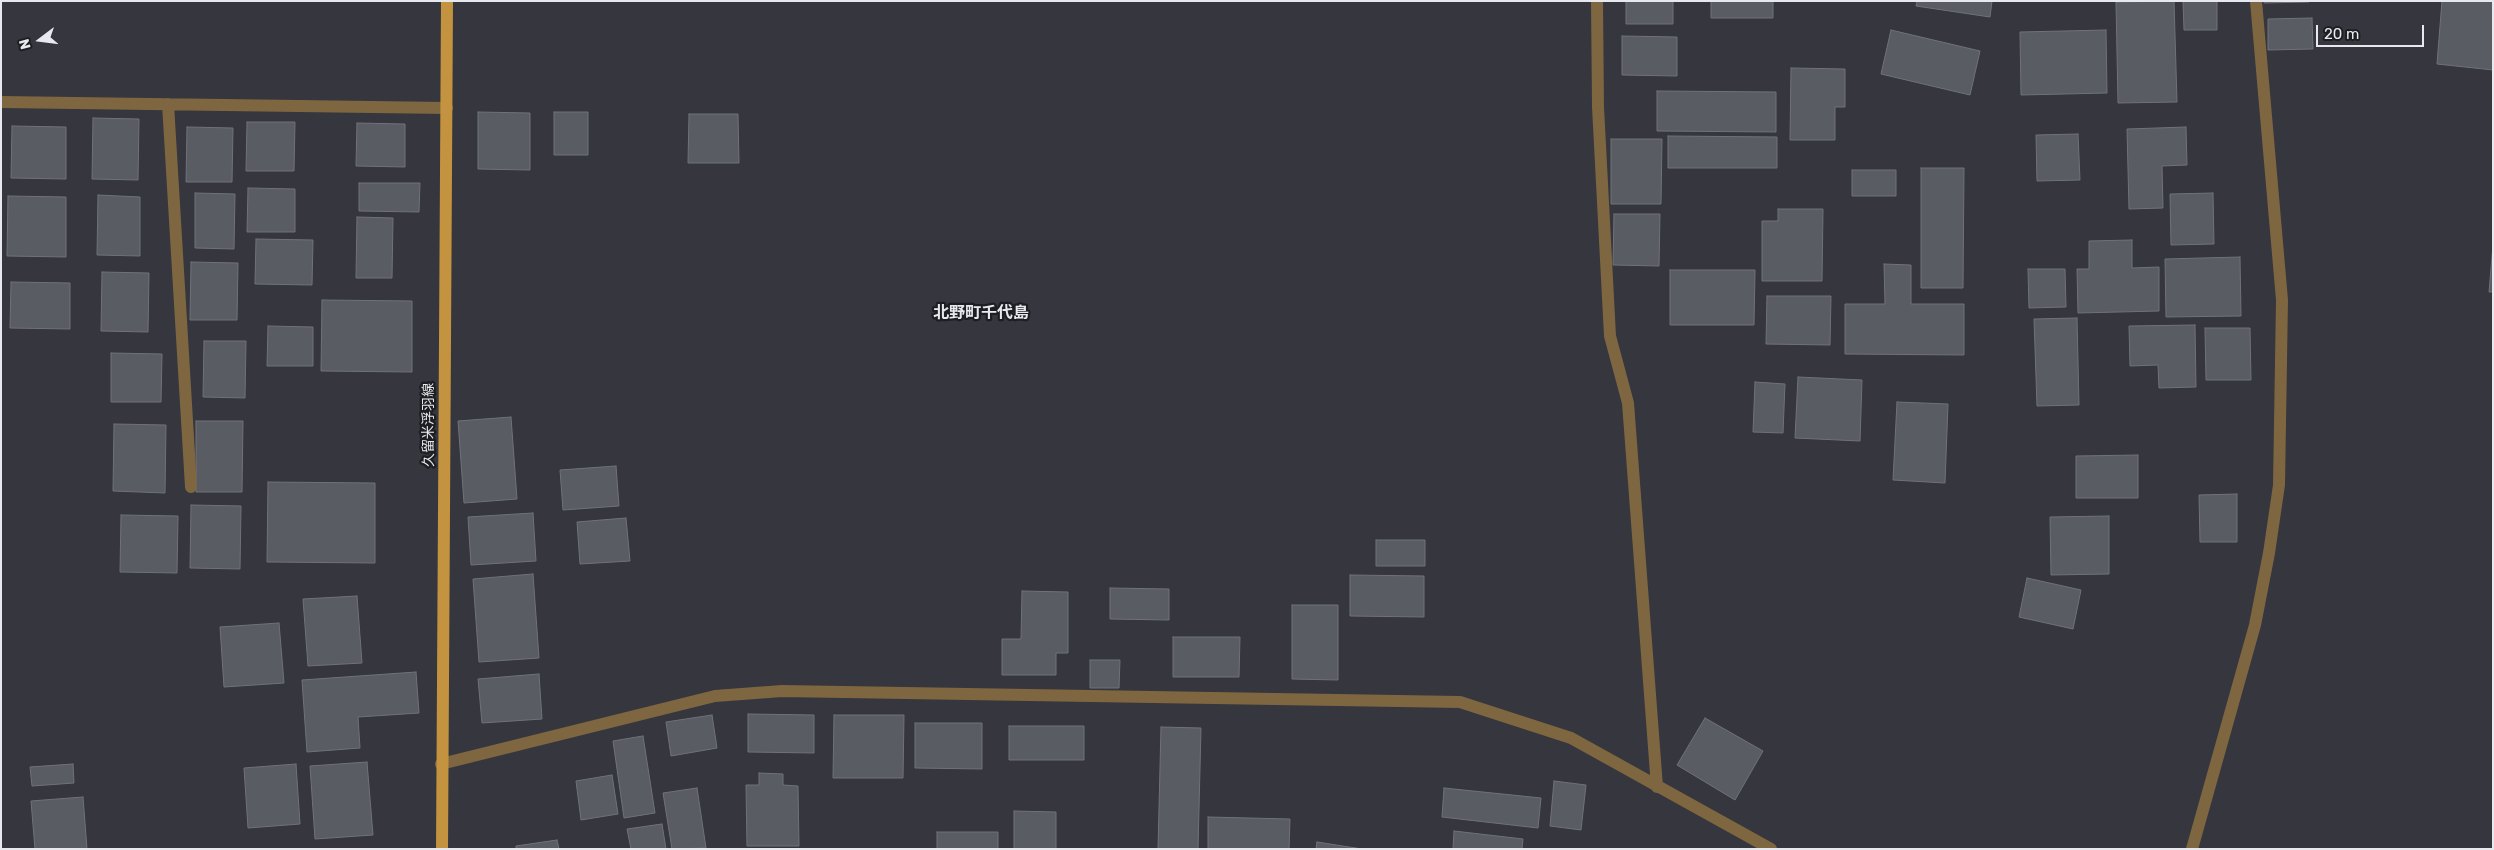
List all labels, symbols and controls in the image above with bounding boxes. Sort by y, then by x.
north arrow [15,15,65,65]
scale bar [2319,15,2426,47]
text: 20 m [2324,25,2359,43]
text: N [16,37,35,51]
district label: 北野町千代島 [933,303,1029,323]
street label: 久留米浮羽線 [421,383,437,467]

